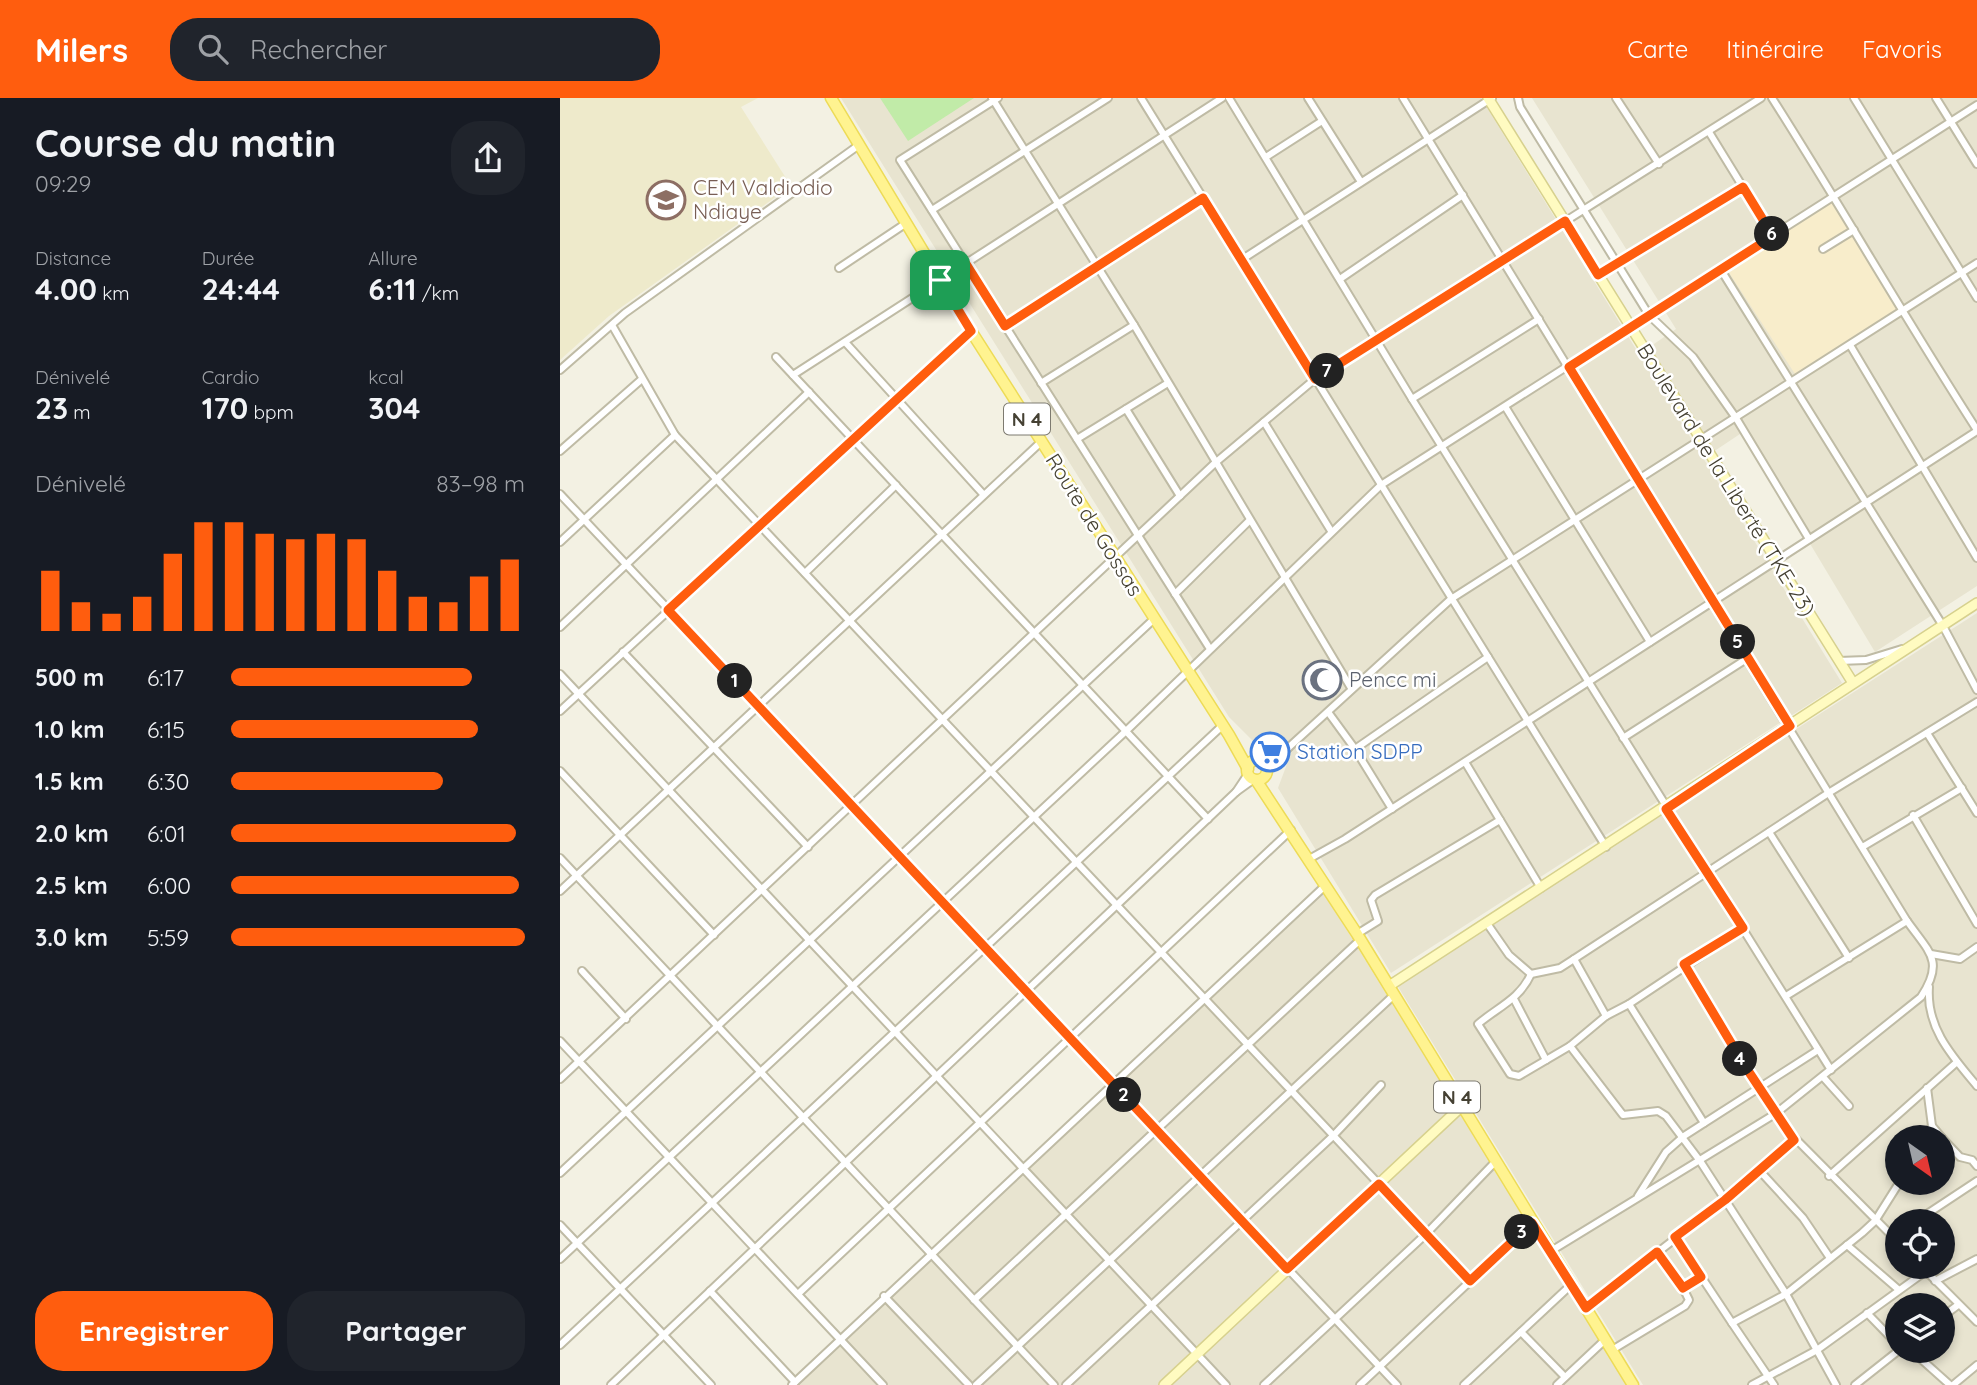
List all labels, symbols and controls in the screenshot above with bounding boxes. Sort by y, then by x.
search box [170,18,660,81]
text: Milers [35,29,128,70]
icon: search [194,30,232,68]
text: Rechercher [250,33,387,66]
text: Carte [1627,34,1688,64]
text: Itinéraire [1726,34,1824,64]
text: Favoris [1862,34,1942,64]
text: Course du matin [35,119,336,167]
button: share [451,121,525,195]
text: 09:29 [35,169,91,198]
place label: CEM Valdiodio Ndiaye [693,174,833,224]
school or university icon: CEM Valdiodio Ndiaye [645,179,687,221]
pin: 6 [1754,216,1790,252]
text: 6 [1766,221,1777,245]
text: Distance [35,246,111,270]
text: Durée [202,246,255,270]
text: Allure [368,246,418,270]
pin [910,250,970,310]
icon: arrive [921,261,959,299]
text: 4.00 [35,270,97,308]
text: 24:44 [202,270,280,308]
text: 6:11 [368,270,416,308]
text: km [97,281,130,305]
text: /km [416,281,459,305]
street label: Boulevard de la Liberté (TKE-23) [1632,338,1822,621]
pin: 7 [1310,354,1344,388]
text: 7 [1321,358,1332,382]
text: Dénivelé [35,365,110,389]
text: Cardio [202,365,260,389]
text: kcal [368,365,404,389]
text: 23 [35,389,68,427]
text: 170 [202,389,248,427]
text: 304 [368,389,421,427]
text: m [68,400,91,424]
text: bpm [248,400,294,424]
road number: N 4 [1004,404,1050,434]
street label: Route de Gossas [1041,448,1149,601]
text: Dénivelé [35,469,126,498]
text: 83–98 m [436,469,525,498]
pin: 5 [1720,624,1756,660]
text: 5 [1732,629,1743,653]
mosque icon: Pencc mi [1301,659,1343,701]
text: 500 m [35,663,104,692]
text: 6:17 [147,663,184,692]
pin: 1 [718,664,752,698]
place label: Pencc mi [1349,666,1436,692]
text: 1 [731,668,738,692]
text: 1.0 km [35,715,105,744]
text: 6:15 [147,715,185,744]
supermarket icon: Station SDPP [1249,731,1291,773]
place label: Station SDPP [1297,738,1423,764]
text: 1.5 km [35,767,104,796]
text: 6:30 [147,767,189,796]
text: 2.0 km [35,819,109,848]
text: 6:01 [147,819,186,848]
text: 2.5 km [35,871,108,900]
text: 6:00 [147,871,191,900]
text: 3.0 km [35,923,108,952]
text: 5:59 [147,923,189,952]
pin: 4 [1722,1042,1758,1076]
text: 4 [1734,1046,1745,1070]
pin: 2 [1106,1077,1142,1112]
text: 2 [1118,1082,1129,1106]
road number: N 4 [1434,1082,1480,1113]
north arrow [1885,1125,1955,1195]
map controls [1885,1125,1955,1363]
button: locate [1885,1209,1955,1279]
pin: 3 [1504,1214,1539,1250]
text: 3 [1516,1219,1527,1243]
button: Enregistrer [35,1291,273,1371]
button: Partager [287,1291,525,1371]
button: layers [1885,1293,1955,1363]

